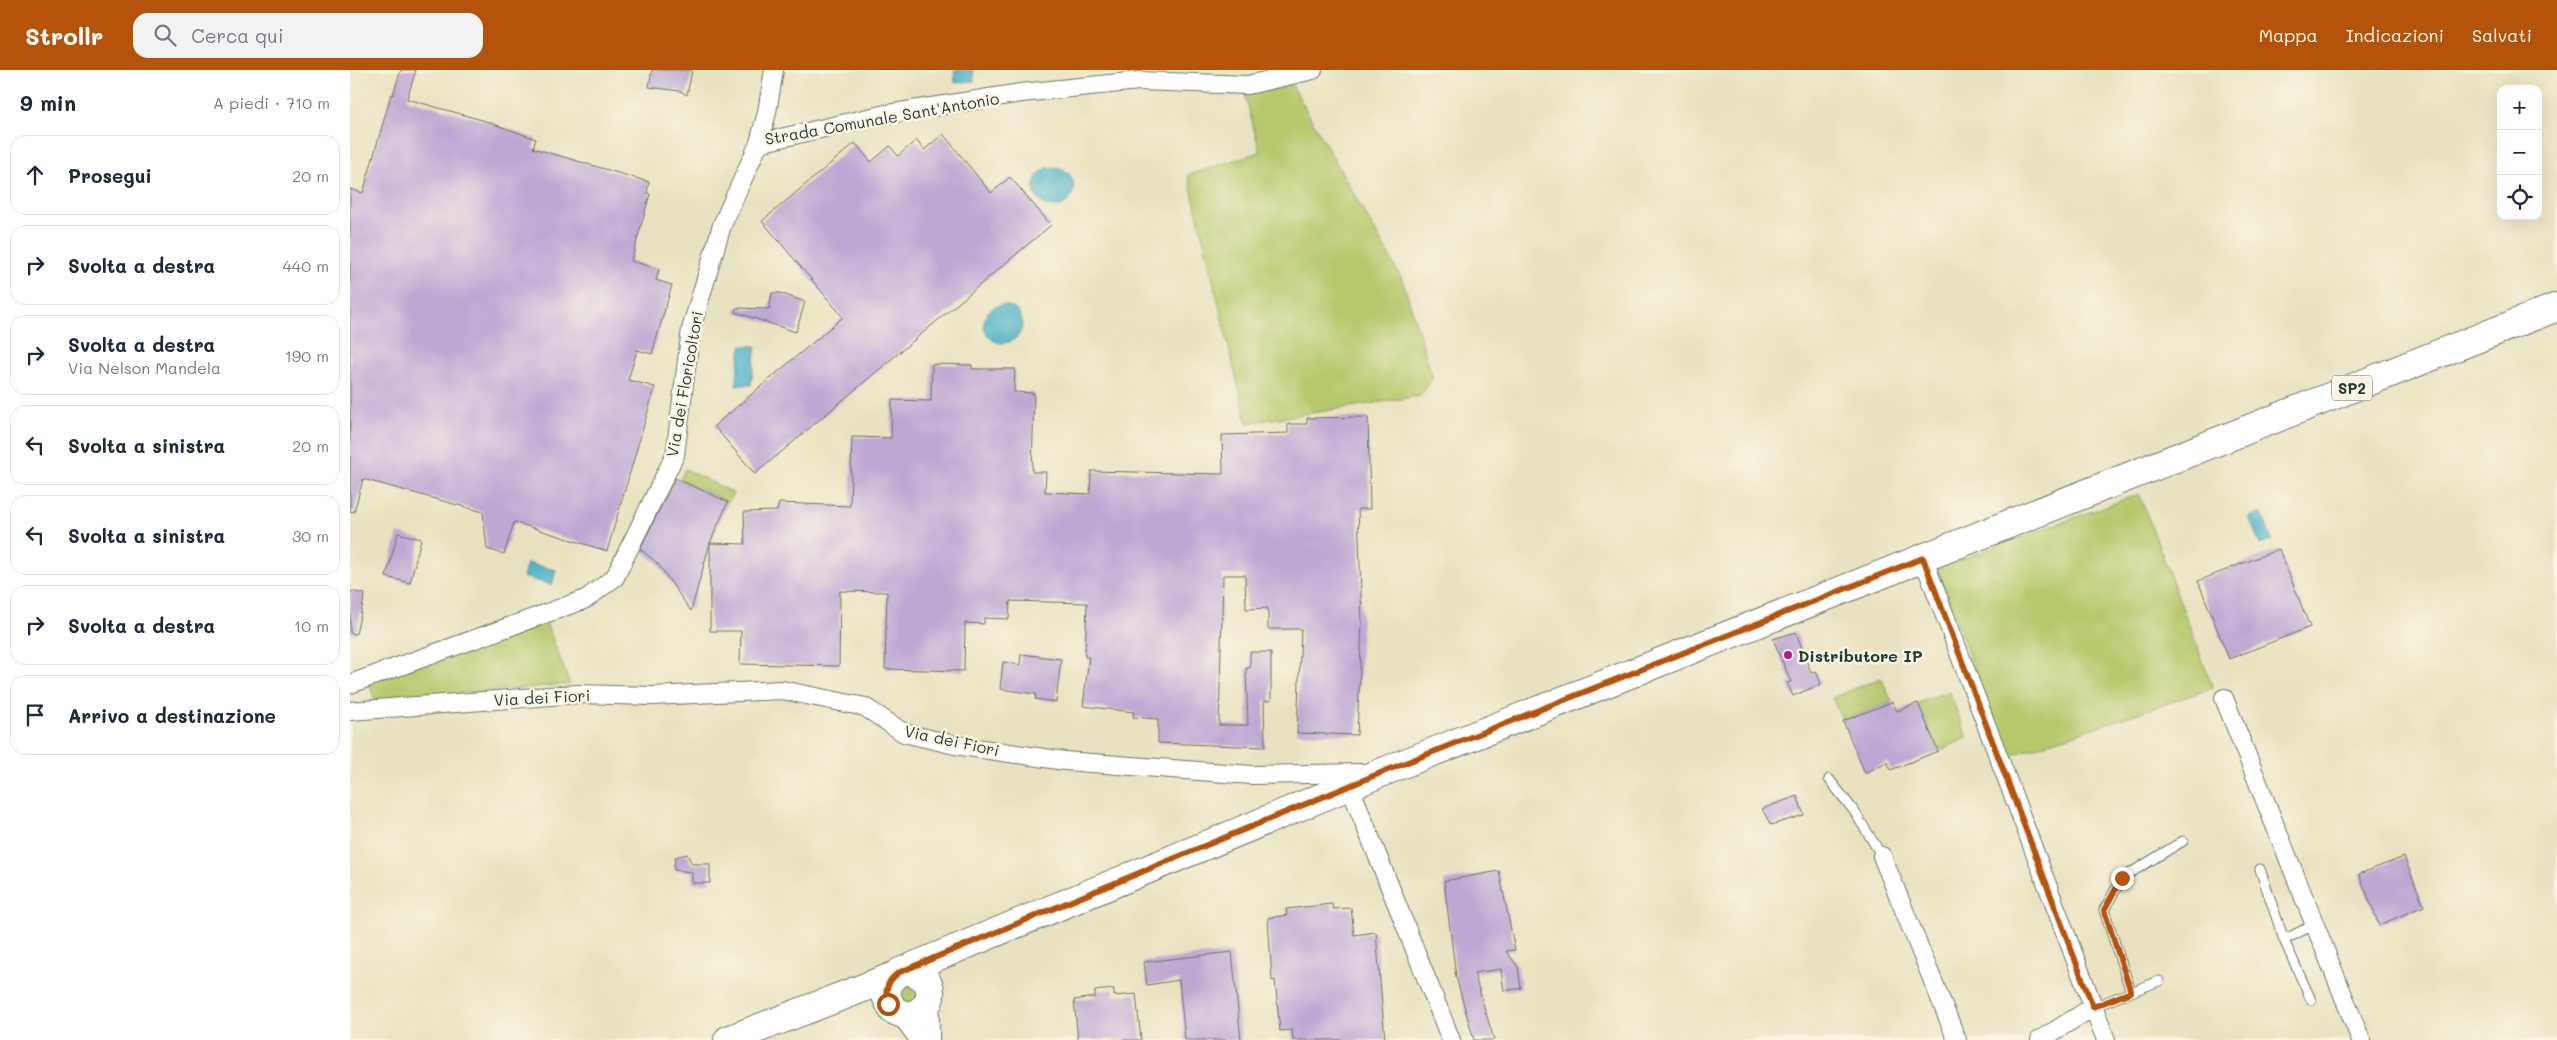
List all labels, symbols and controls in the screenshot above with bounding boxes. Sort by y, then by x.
search box [133,13,483,58]
text: Strollr [25,20,103,51]
icon: search [151,21,179,49]
text: Cerca qui [191,23,284,48]
text: Mappa [2259,23,2318,47]
text: Indicazioni [2346,23,2444,47]
text: Salvati [2472,23,2532,47]
map controls [2497,85,2542,220]
button: + [2497,85,2542,130]
street label: Strada Comunale Sant'Antonio [763,87,1001,149]
text: 9 min [20,89,76,116]
text: A piedi · 710 m [213,92,330,113]
button: − [2497,130,2542,175]
icon: ahead [21,161,49,189]
text: Prosegui [68,163,152,188]
text: 20 m [292,165,329,186]
button: locate [2497,175,2542,220]
icon: right [21,251,49,279]
text: Svolta a destra [68,253,215,278]
text: 440 m [282,255,329,276]
street label: Via dei Floricoltori [661,309,707,459]
text: Svolta a destra [68,332,215,357]
icon: right [21,341,49,369]
text: 190 m [285,345,329,366]
text: Via Nelson Mandela [68,357,221,378]
road number: SP2 [2332,376,2372,400]
icon: left [21,431,49,459]
text: Svolta a sinistra [68,433,225,458]
text: 20 m [292,435,329,456]
icon: left [21,521,49,549]
text: Svolta a sinistra [68,523,225,548]
text: 30 m [292,525,329,546]
icon: right [21,611,49,639]
text: Svolta a destra [68,613,215,638]
text: 10 m [294,615,329,636]
place label: Distributore IP [1798,645,1923,666]
marker: Distributore IP [1782,649,1794,661]
street label: Via dei Fiori [493,684,591,710]
icon: arrive [21,701,49,729]
text: Arrivo a destinazione [68,703,276,728]
street label: Via dei Fiori [903,720,1001,760]
route end [2111,867,2134,890]
route start [877,993,900,1016]

